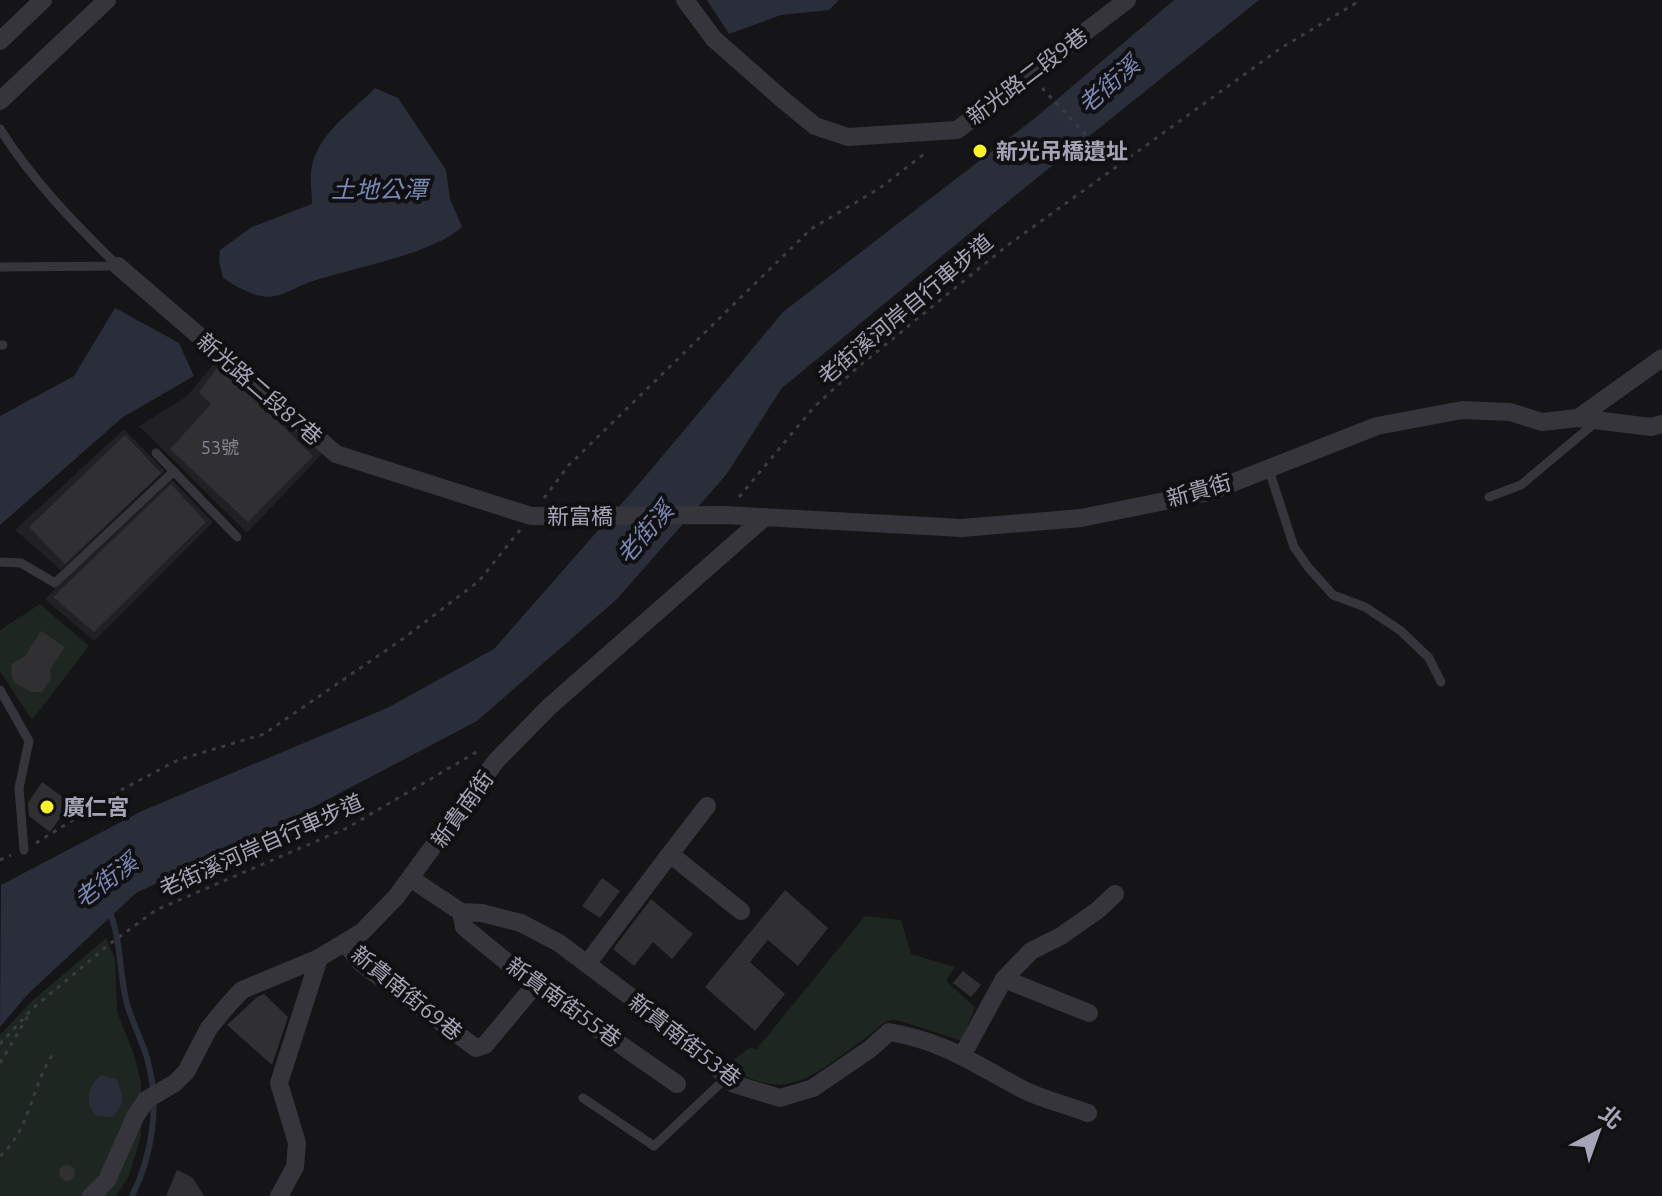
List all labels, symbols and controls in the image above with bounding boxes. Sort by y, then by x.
street label: 新光路二段9巷 [962,22,1092,129]
water label: 老街溪 [1073,49,1147,118]
place label: 新光吊橋遺址 [996,138,1128,163]
marker: 新光吊橋遺址 [971,142,989,160]
water label: 土地公潭 [331,176,431,203]
street label: 老街溪河岸自行車步道 [812,228,997,389]
street label: 新光路二段87巷 [193,328,328,450]
house number: 53號 [201,437,239,457]
street label: 新貴街 [1164,468,1234,511]
water label: 老街溪 [611,494,680,569]
street label: 新富橋 [547,503,613,528]
street label: 新貴南街 [426,766,498,852]
street label: 老街溪河岸自行車步道 [155,788,366,901]
place label: 廣仁宮 [63,794,129,819]
marker: 廣仁宮 [38,798,56,816]
water label: 老街溪 [69,846,145,913]
street label: 新貴南街69巷 [347,940,468,1045]
street label: 新貴南街55巷 [502,952,626,1051]
street label: 新貴南街53巷 [624,988,746,1091]
north arrow [1558,1092,1638,1172]
text: 北 [1595,1100,1628,1133]

